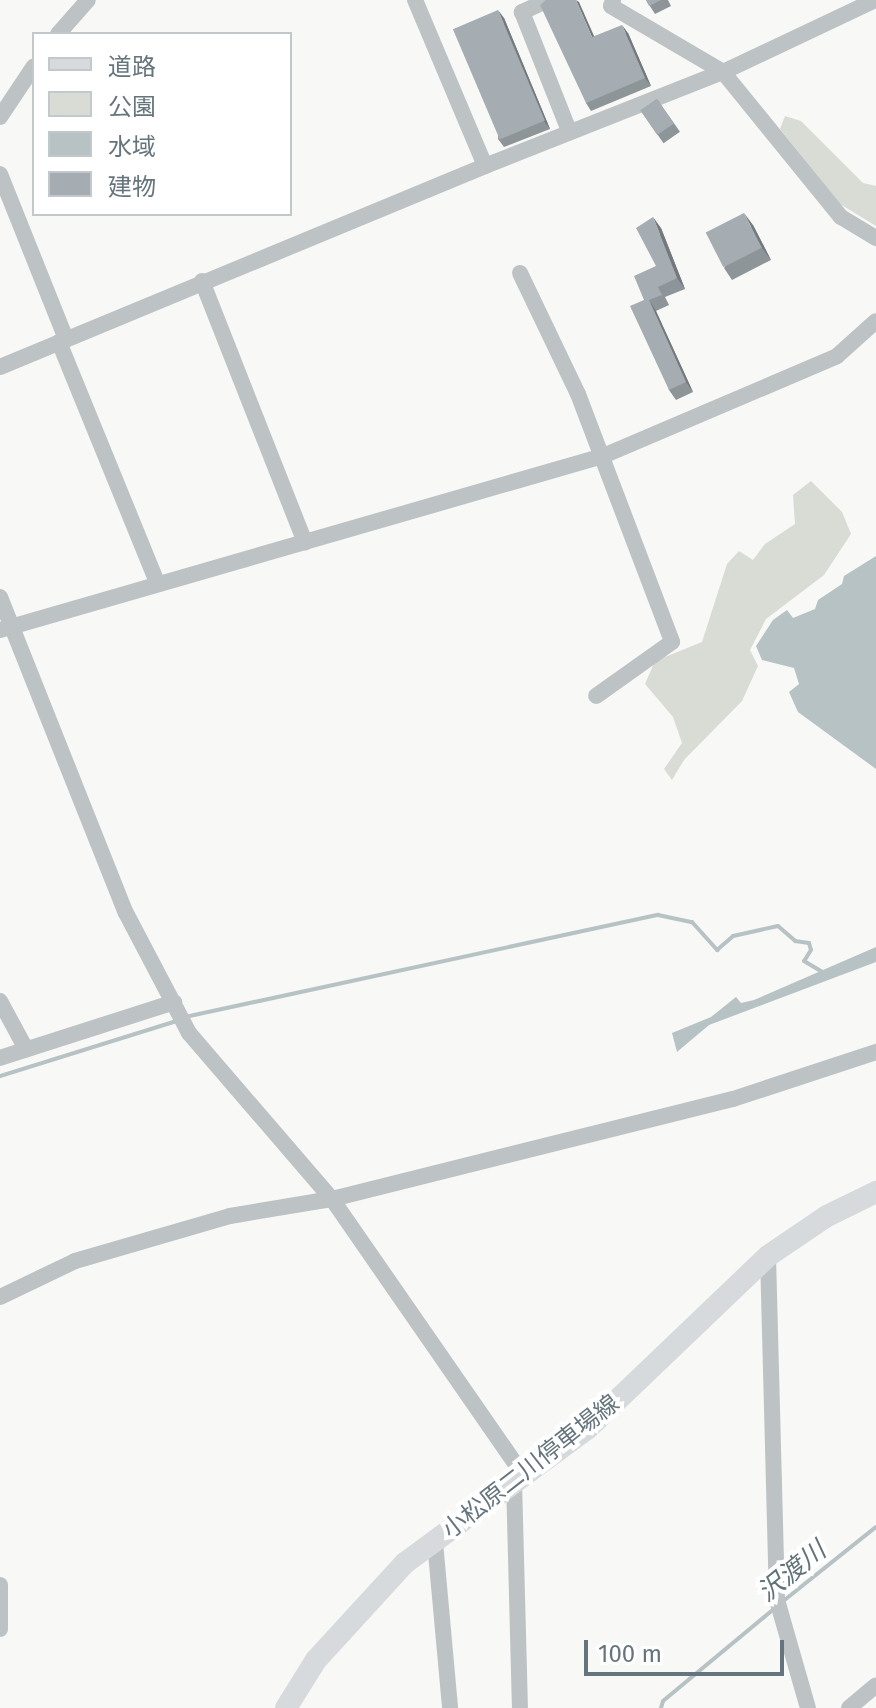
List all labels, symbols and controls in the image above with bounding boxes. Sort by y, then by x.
legend [32,32,292,216]
text: 道路 [108,53,156,81]
text: 公園 [108,93,156,121]
text: 水域 [108,133,156,161]
text: 建物 [108,173,156,201]
street label: 小松原二川停車場線 [437,1389,625,1545]
water label: 沢渡川 [752,1535,832,1609]
scale bar [588,1624,788,1674]
text: 100 m [598,1640,662,1668]

